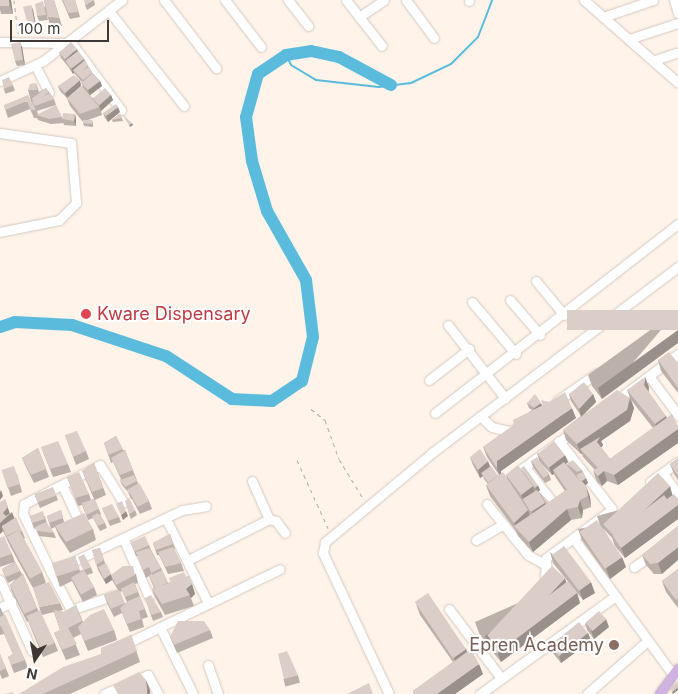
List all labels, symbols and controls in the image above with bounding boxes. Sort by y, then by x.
scale bar [12,10,111,42]
text: 100 m [18,19,60,38]
place label: Kware Dispensary [97,303,251,325]
marker: Kware Dispensary [79,307,93,321]
north arrow [10,634,60,684]
place label: Epren Academy [469,634,604,656]
marker: Epren Academy [608,639,620,651]
text: N [25,665,39,684]

